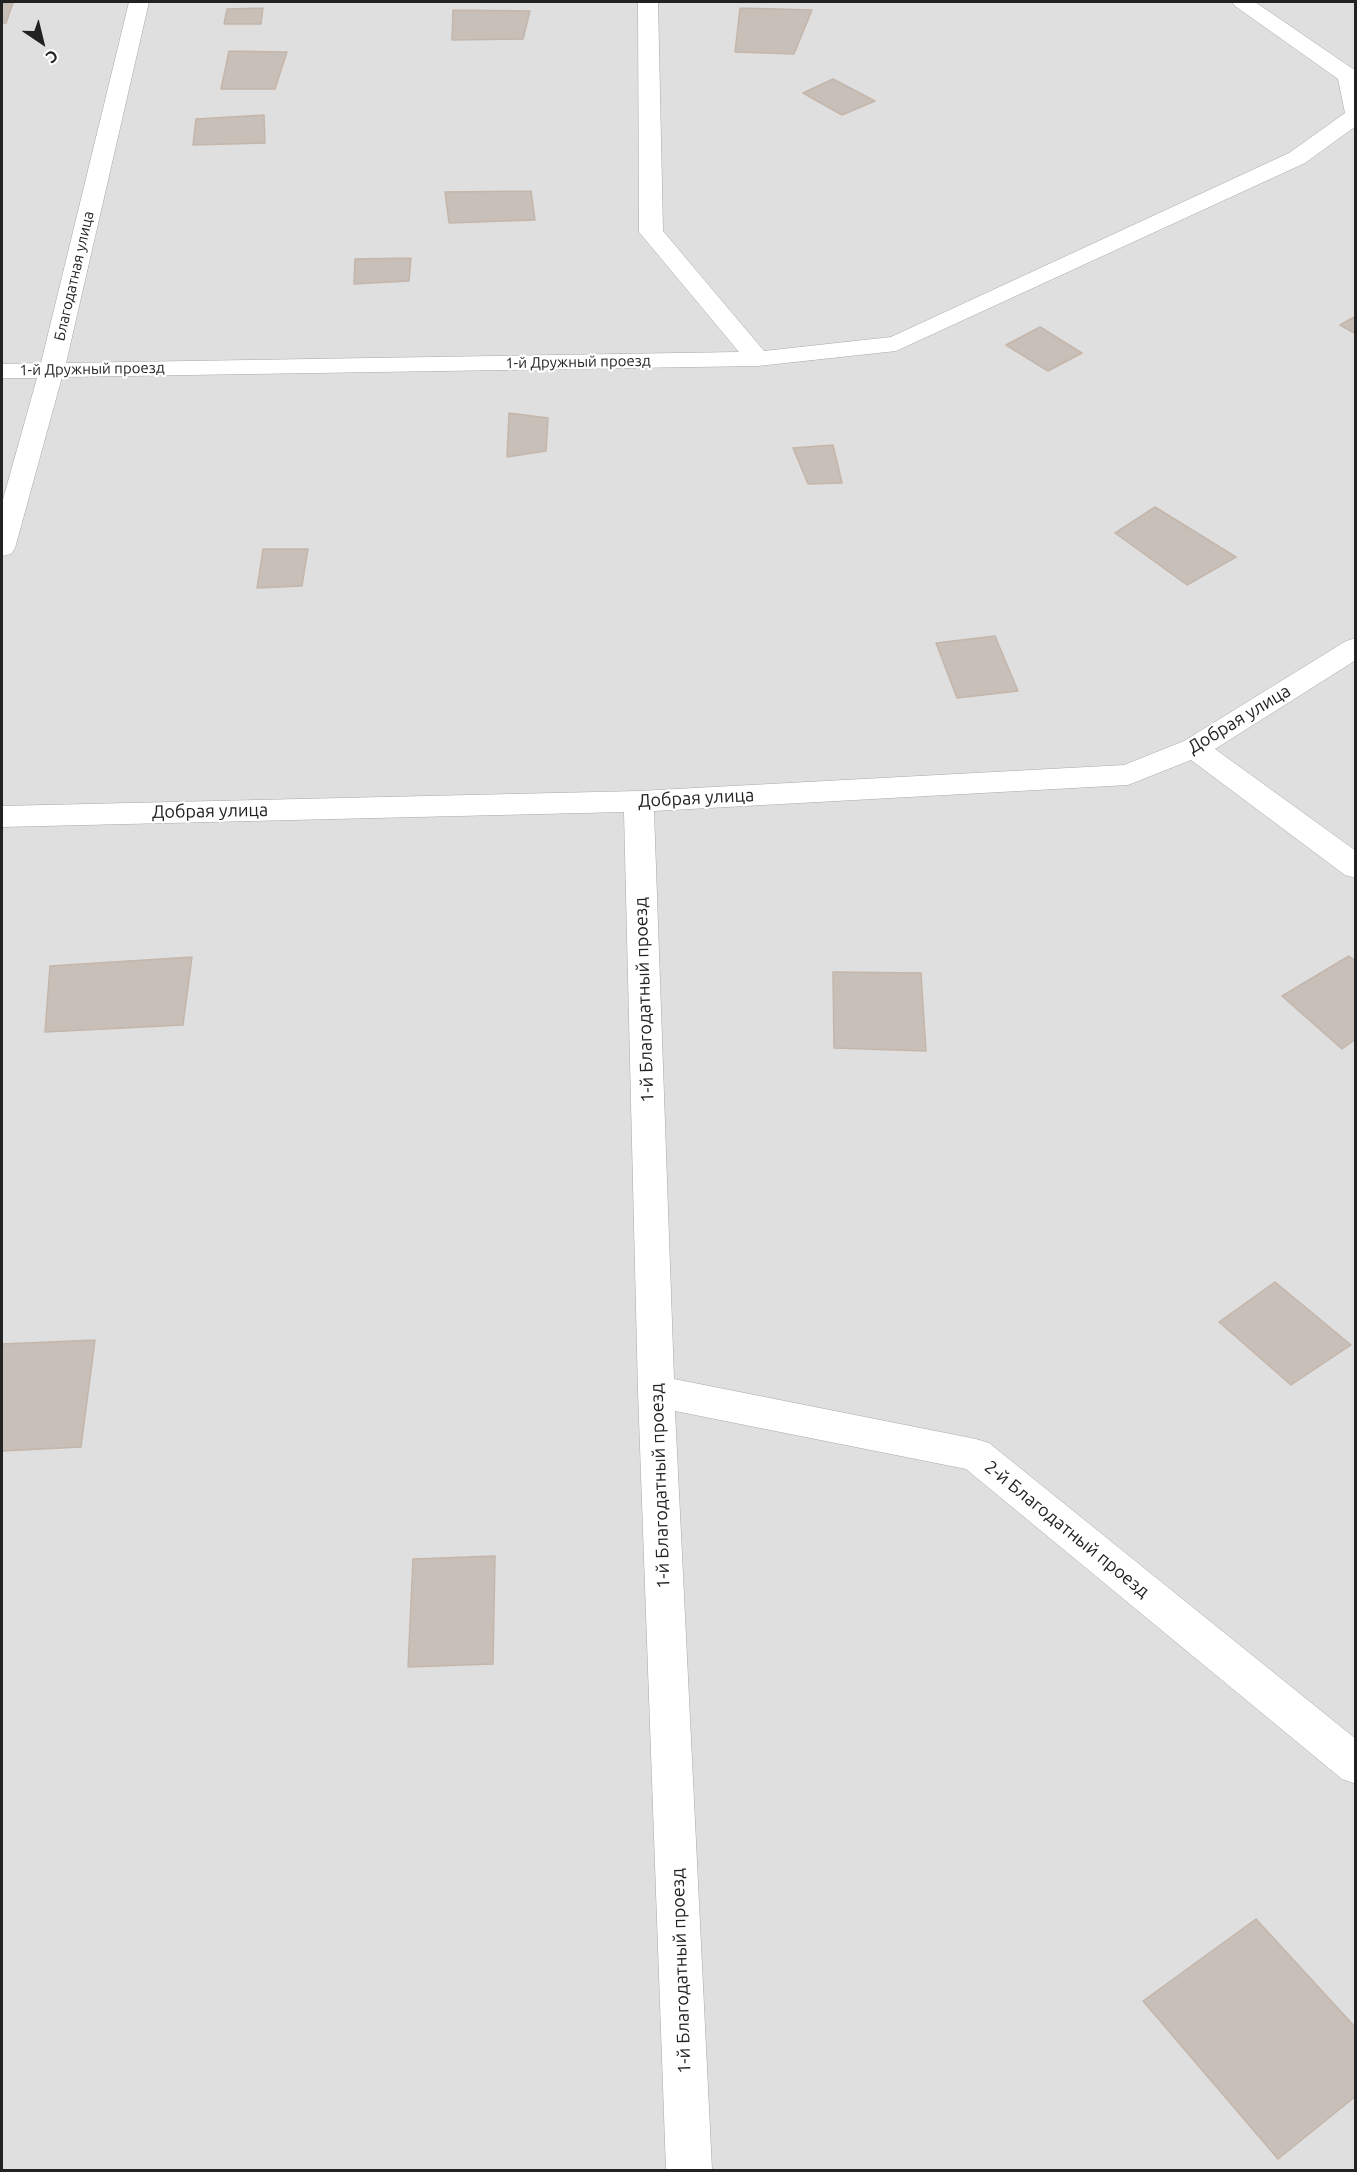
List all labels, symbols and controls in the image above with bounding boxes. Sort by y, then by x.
north arrow [12,12,72,72]
text: С [43,46,62,67]
street label: Благодатная улица [50,209,98,343]
street label: 1-й Дружный проезд [505,352,651,372]
street label: 1-й Дружный проезд [19,359,165,379]
street label: Добрая улица [1184,680,1294,758]
street label: Добрая улица [637,784,755,812]
street label: Добрая улица [152,799,268,823]
street label: 1-й Благодатный проезд [630,897,658,1103]
street label: 1-й Благодатный проезд [646,1383,674,1589]
street label: 2-й Благодатный проезд [980,1456,1154,1602]
street label: 1-й Благодатный проезд [667,1868,695,2074]

